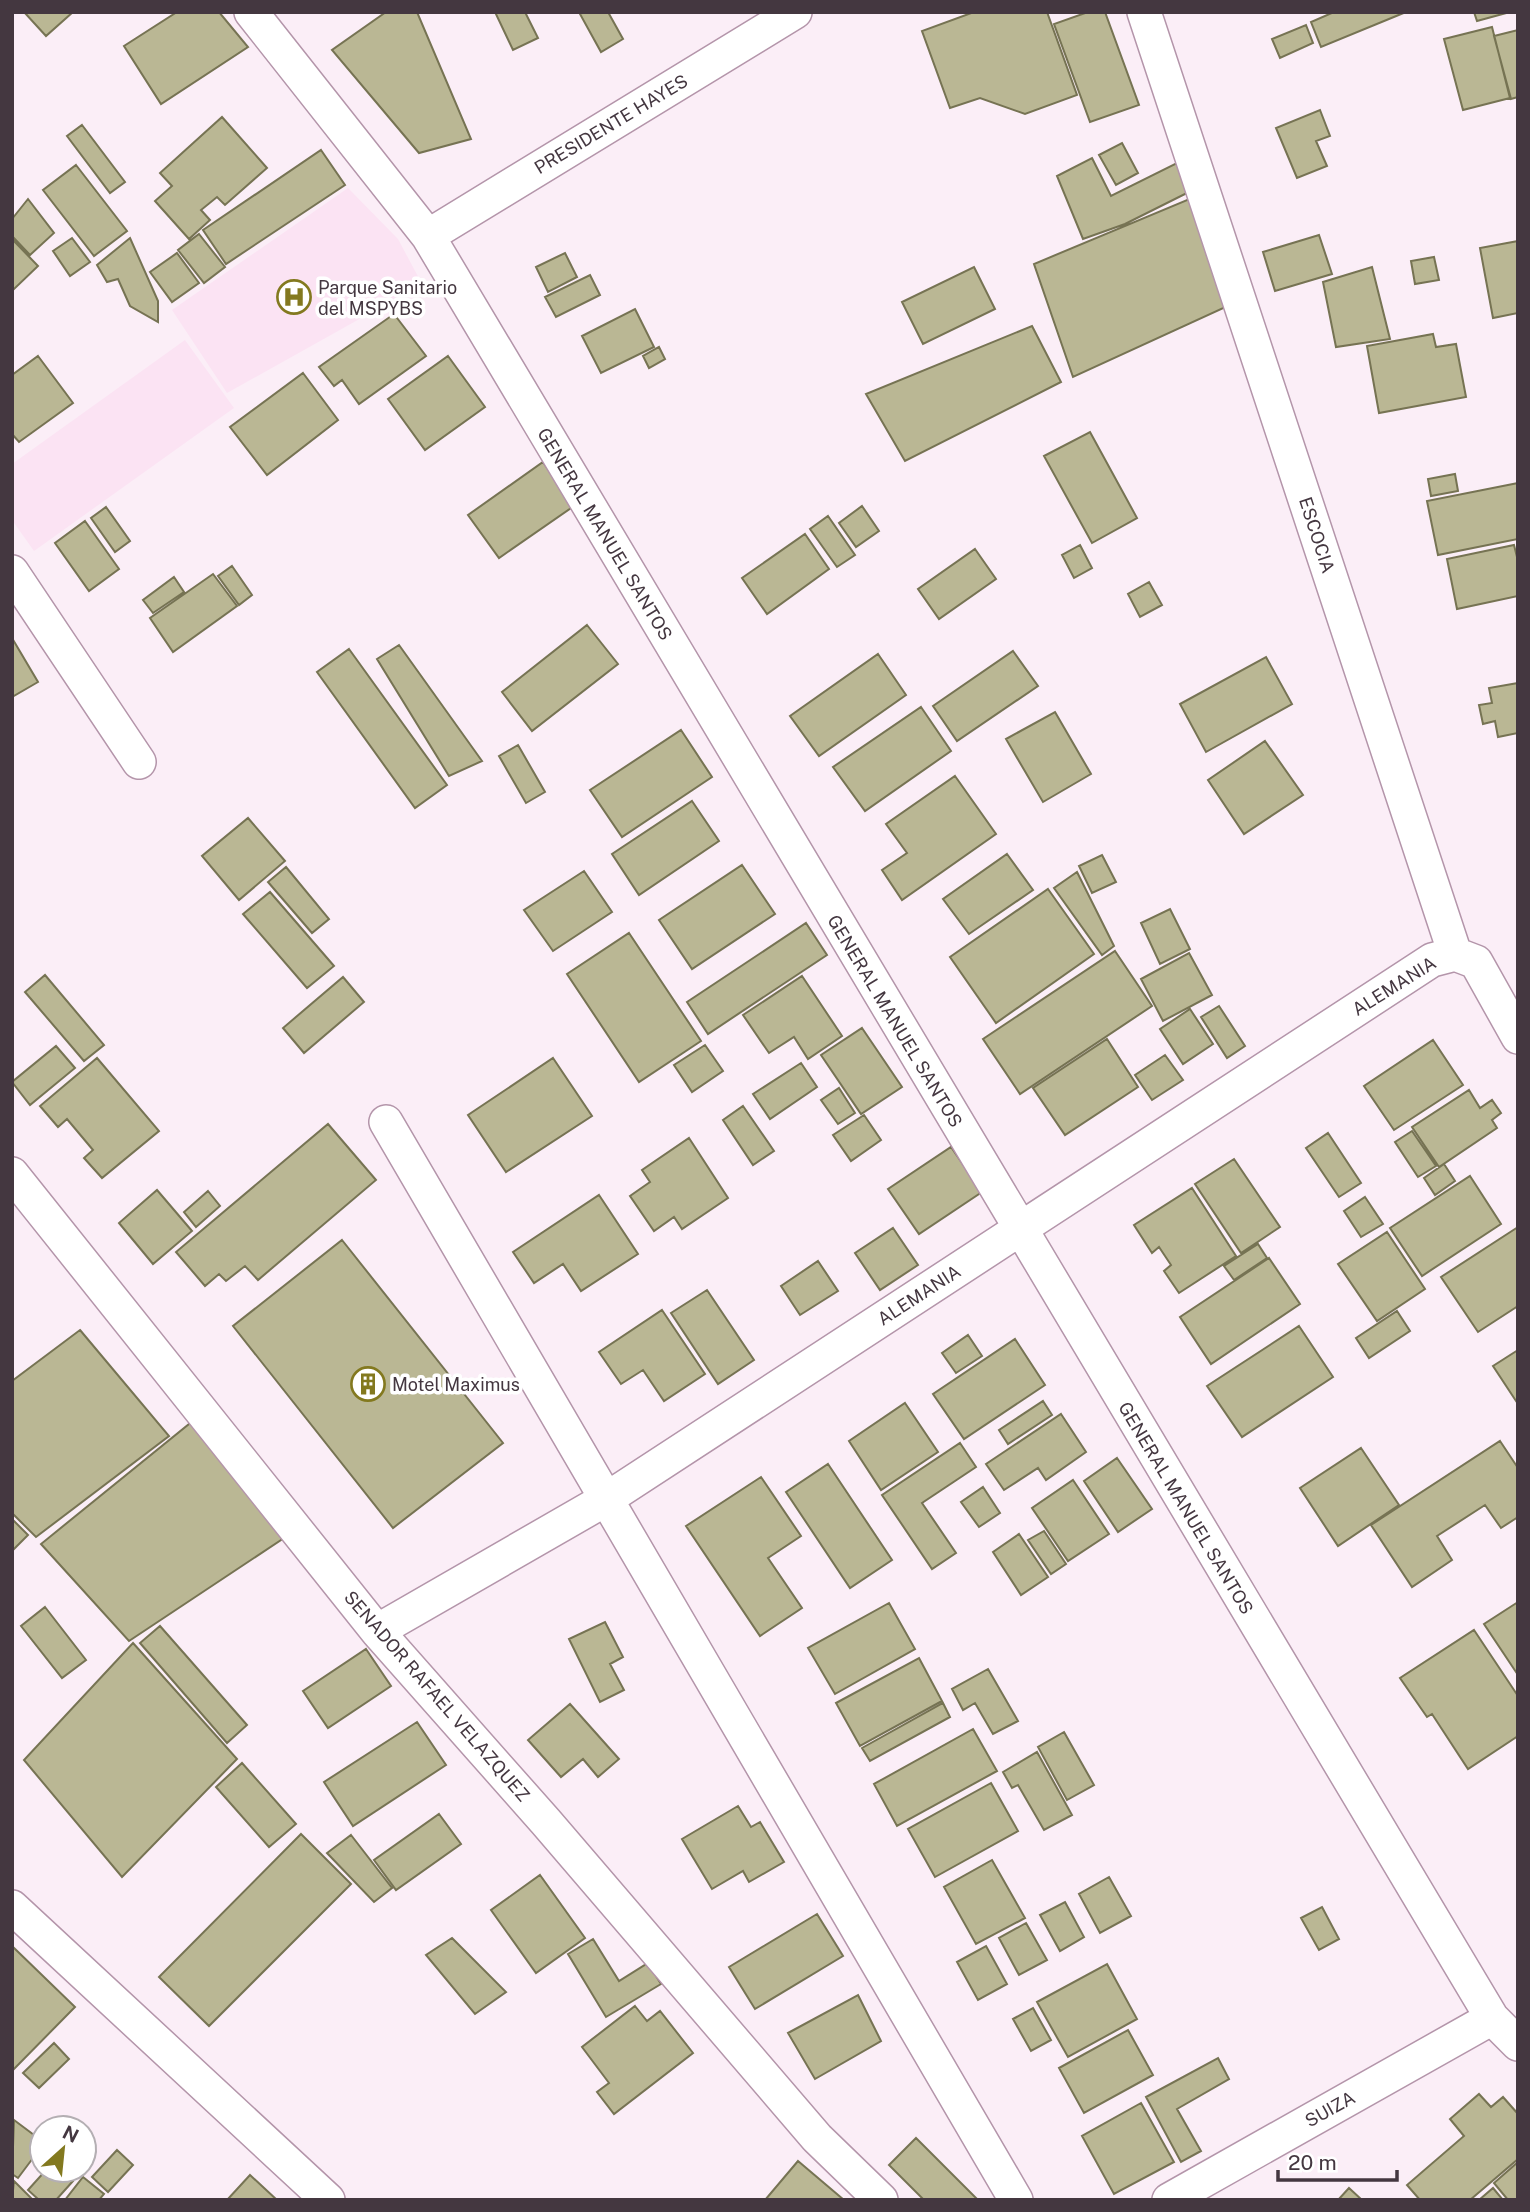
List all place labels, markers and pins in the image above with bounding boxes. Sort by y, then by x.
place label: Parque Sanitario del MSPYBS [318,277,457,319]
hospital icon: Parque Sanitario del MSPYBS [275,278,313,316]
building icon: Motel Maximus [349,1365,387,1403]
place label: Motel Maximus [392,1374,520,1395]

